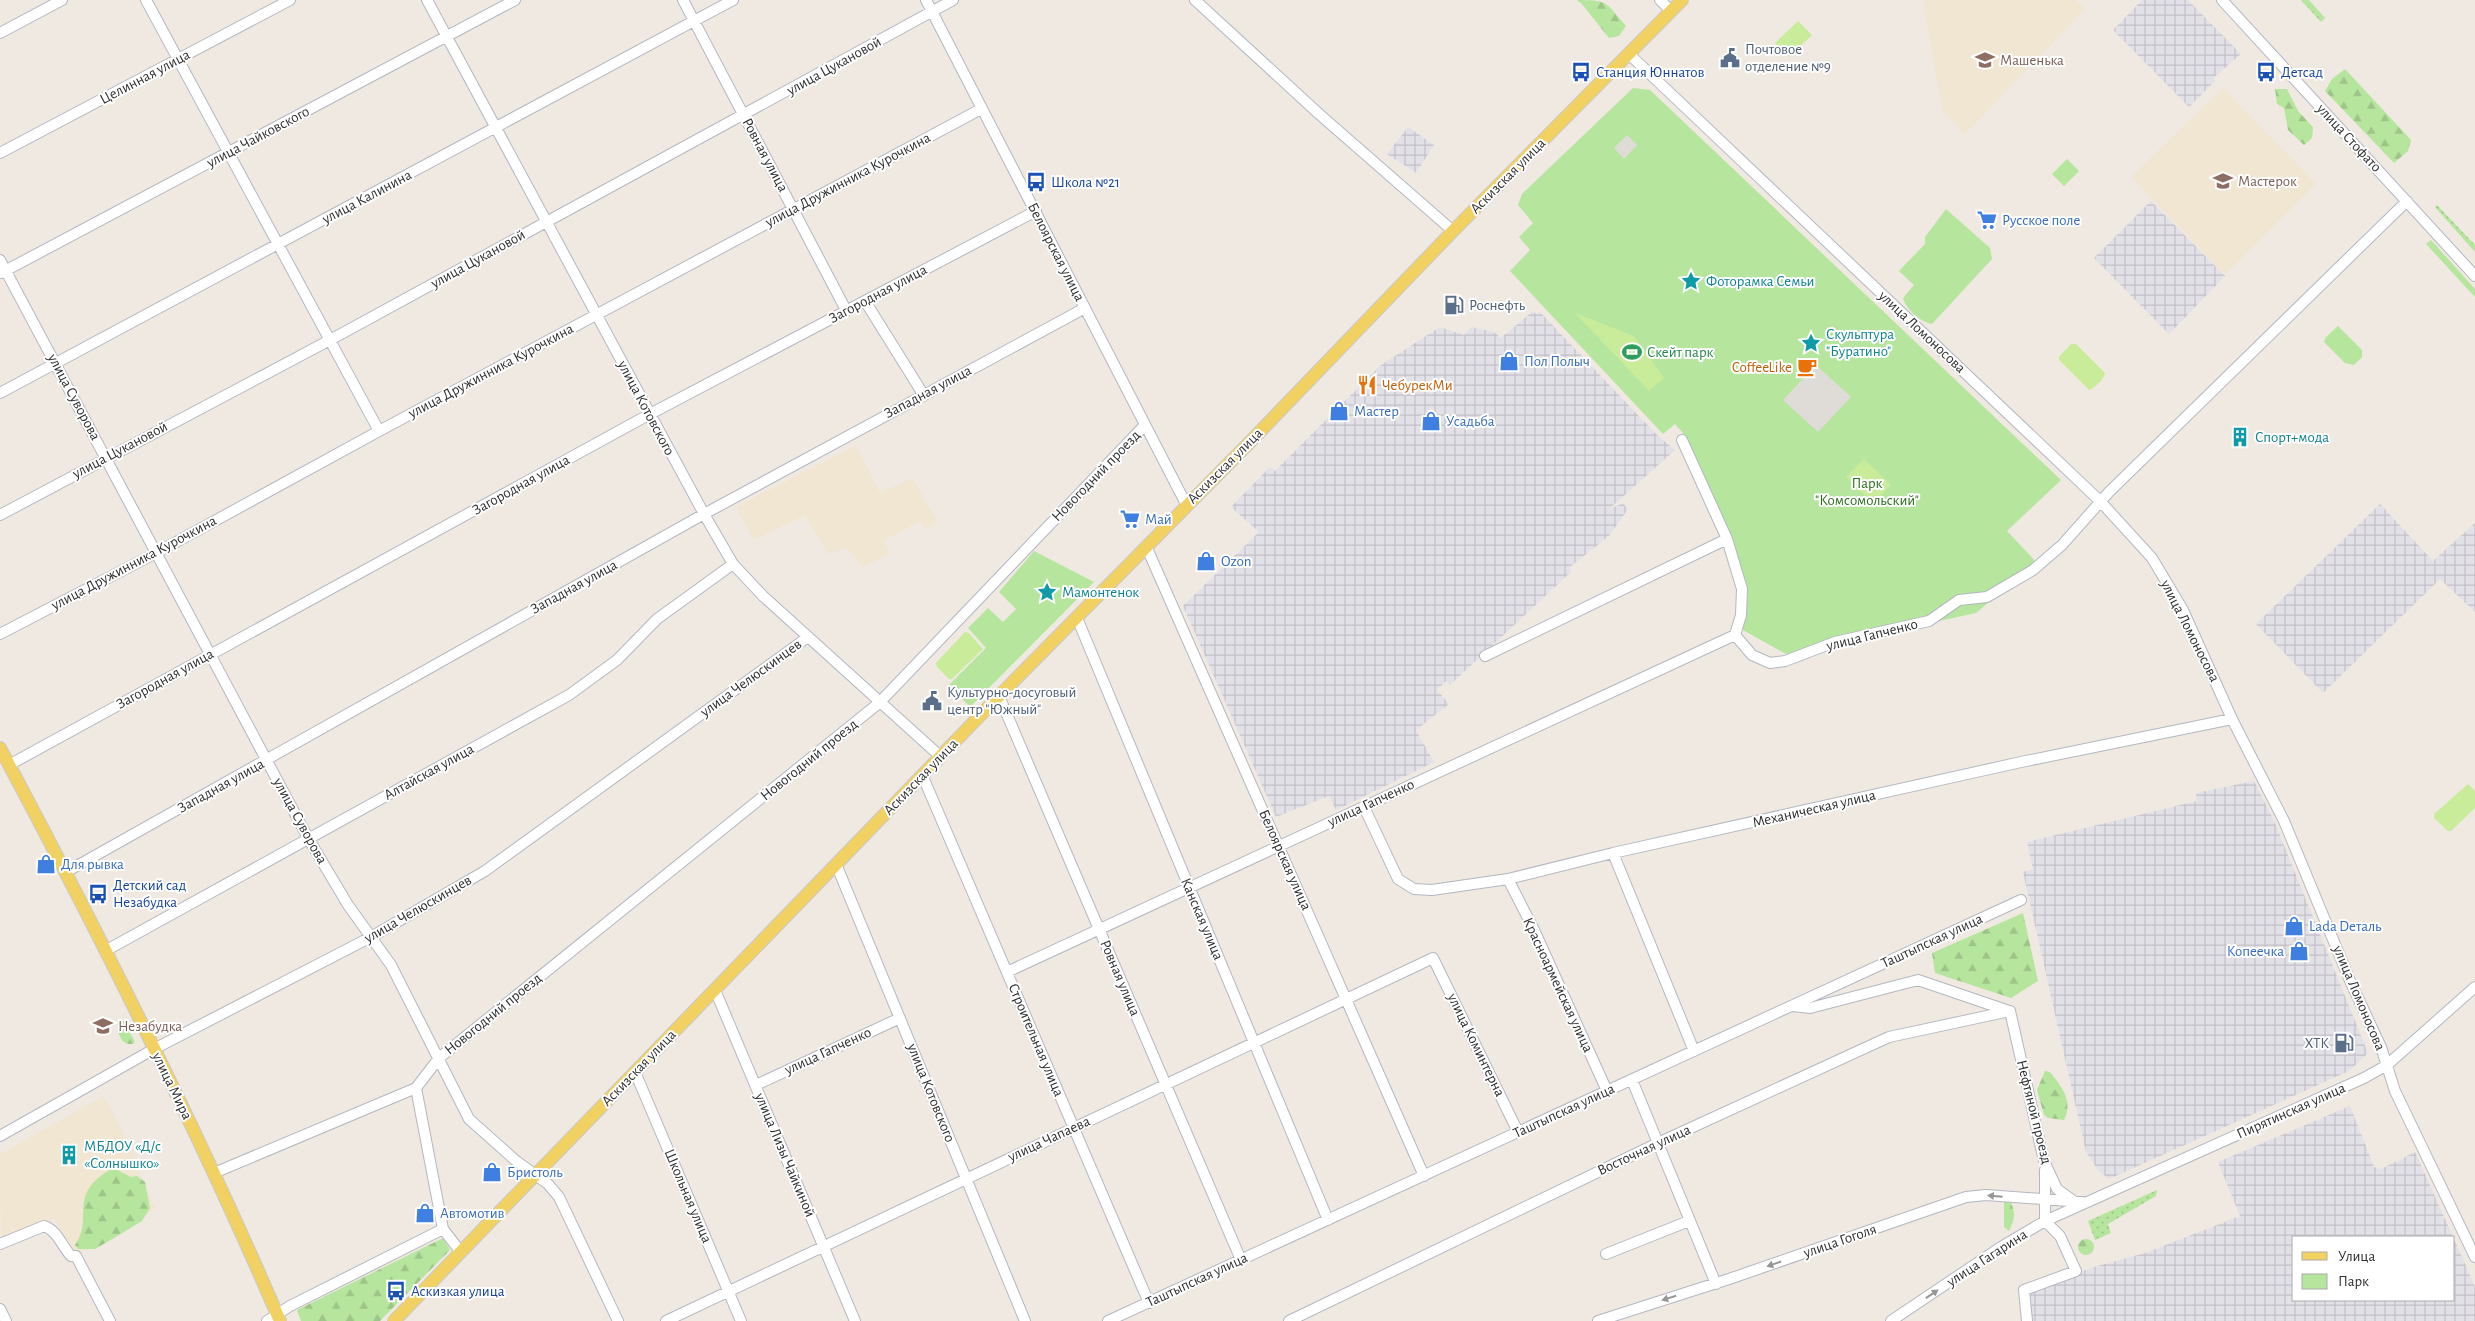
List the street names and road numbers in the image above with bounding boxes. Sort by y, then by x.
street label: улица Цукановой [784,34,884,99]
street label: Целинная улица [97,47,193,107]
street label: улица Стофато [2313,100,2384,175]
street label: улица Чайковского [203,104,312,171]
street label: Ровная улица [739,116,791,195]
street label: улица Дружинника Курочкина [762,130,933,230]
street label: Аскизская улица [1467,135,1549,217]
street label: улица Калинина [319,167,414,227]
street label: Белоярская улица [1025,200,1087,304]
street label: улица Цукановой [428,227,528,292]
street label: Загородная улица [827,262,930,326]
street label: улица Ломоносова [1875,287,1968,376]
street label: улица Дружинника Курочкина [405,321,576,421]
street label: улица Суворова [44,350,103,443]
street label: улица Котовского [614,357,677,458]
street label: Западная улица [882,363,974,421]
street label: улица Цукановой [69,419,170,482]
street label: Аскизская улица [1184,425,1266,507]
street label: Новогодний проезд [1049,428,1143,524]
street label: Загородная улица [470,452,572,518]
street label: улица Дружинника Курочкина [48,513,219,613]
street label: Западная улица [528,557,620,617]
street label: улица Ломоносова [2157,577,2222,685]
street label: улица Гапченко [1824,616,1919,654]
street label: улица Челюскинцев [697,636,804,720]
street label: Загородная улица [114,646,216,712]
street label: Новогодний проезд [758,716,860,804]
street label: Аскизская улица [881,736,961,818]
street label: Алтайская улица [382,741,477,803]
street label: Западная улица [175,756,267,816]
street label: улица Суворова [270,775,330,867]
street label: улица Гапченко [1325,776,1417,830]
street label: Механическая улица [1751,787,1877,830]
street label: Белоярская улица [1256,807,1314,913]
street label: улица Челюскинцев [361,872,474,946]
street label: Канская улица [1178,876,1226,962]
street label: Таштыпская улица [1879,911,1985,971]
street label: Красноармейская улица [1520,915,1596,1055]
street label: Ровная улица [1097,938,1143,1018]
street label: улица Ломоносова [2330,942,2388,1053]
street label: Новогодний проезд [442,970,544,1058]
street label: Строительная улица [1005,981,1067,1099]
street label: улица Коминтерна [1444,990,1508,1099]
street label: улица Гапченко [782,1024,874,1078]
street label: Аскизская улица [599,1027,679,1109]
street label: улица Котовского [904,1041,958,1144]
street label: улица Мира [149,1049,195,1122]
street label: Нефтяной проезд [2014,1058,2054,1166]
street label: Пирятинская улица [2234,1080,2348,1142]
street label: Таштыпская улица [1511,1081,1617,1141]
street label: улица Лизы Чайкиной [752,1090,818,1219]
street label: улица Чапаева [1005,1113,1093,1165]
street label: Восточная улица [1595,1122,1693,1178]
street label: Школьная улица [661,1147,715,1245]
street label: улица Гоголя [1801,1222,1878,1261]
street label: улица Гагарина [1943,1227,2030,1290]
street label: Таштыпская улица [1144,1250,1250,1310]

